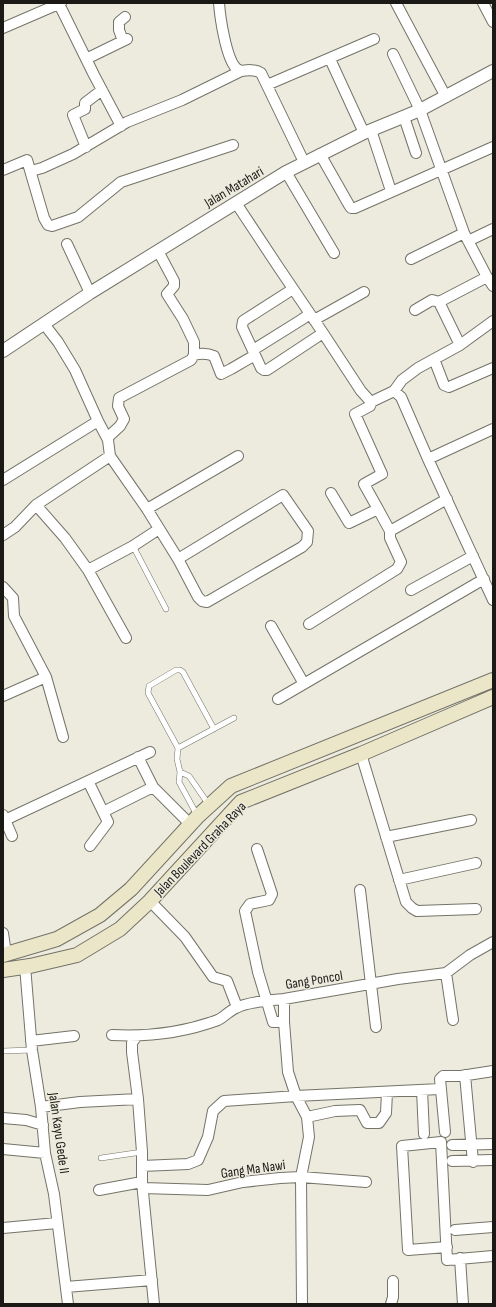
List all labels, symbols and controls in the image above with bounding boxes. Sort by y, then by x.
street label: Jalan Matahari [201,163,267,212]
street label: Jalan Boulevard Graha Raya [150,798,250,901]
street label: Gang Poncol [284,967,344,993]
street label: Jalan Kayu Gede II [45,1090,73,1175]
street label: Gang Ma Nawi [220,1156,286,1182]

